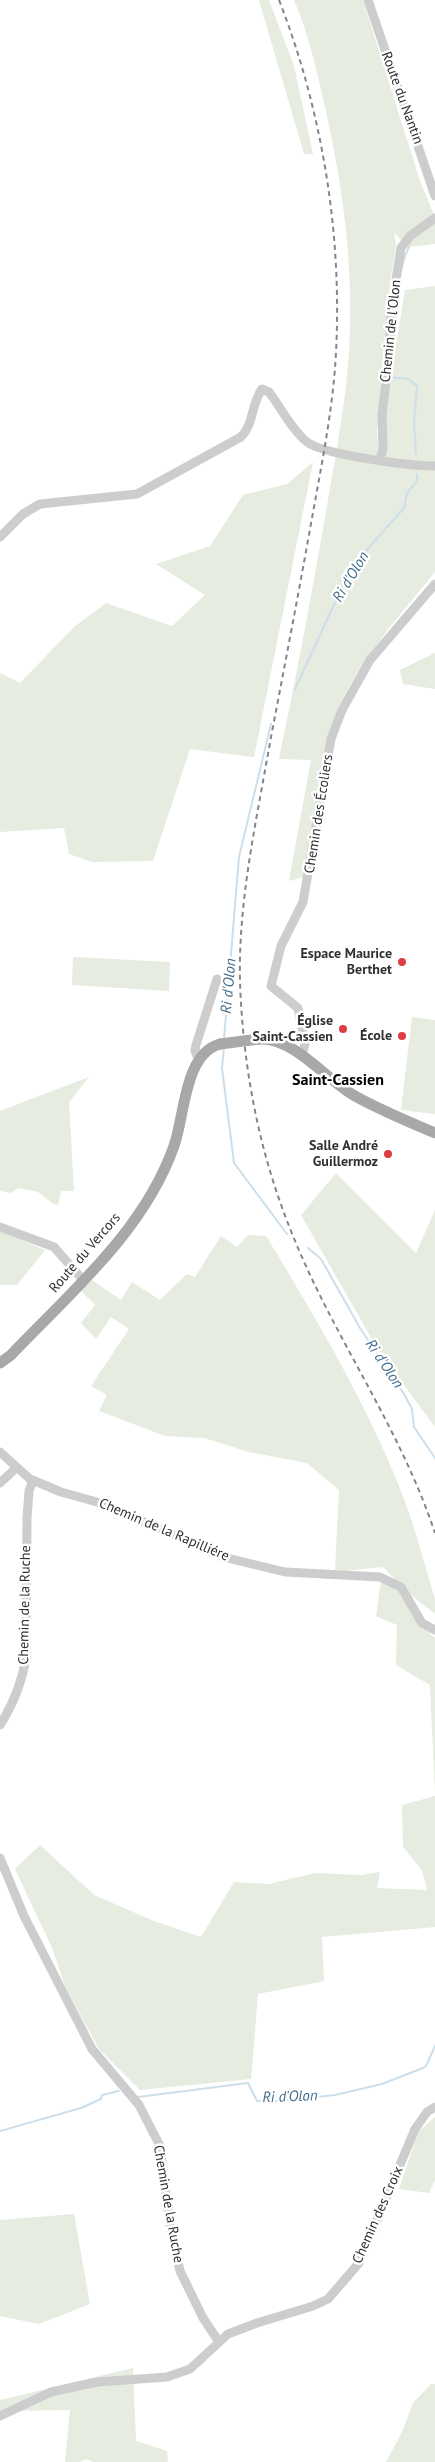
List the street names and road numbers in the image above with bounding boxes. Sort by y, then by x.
street label: Route du Nantin [377,49,427,147]
street label: Chemin de l'Olon [377,279,405,383]
street label: Chemin des Écoliers [301,753,337,875]
street label: Route du Vercors [46,1210,124,1296]
street label: Chemin de la Rapilliére [96,1495,232,1565]
street label: Chemin de la Ruche [16,1545,34,1665]
street label: Chemin de la Ruche [149,2144,187,2264]
street label: Chemin des Croix [349,2164,407,2266]

